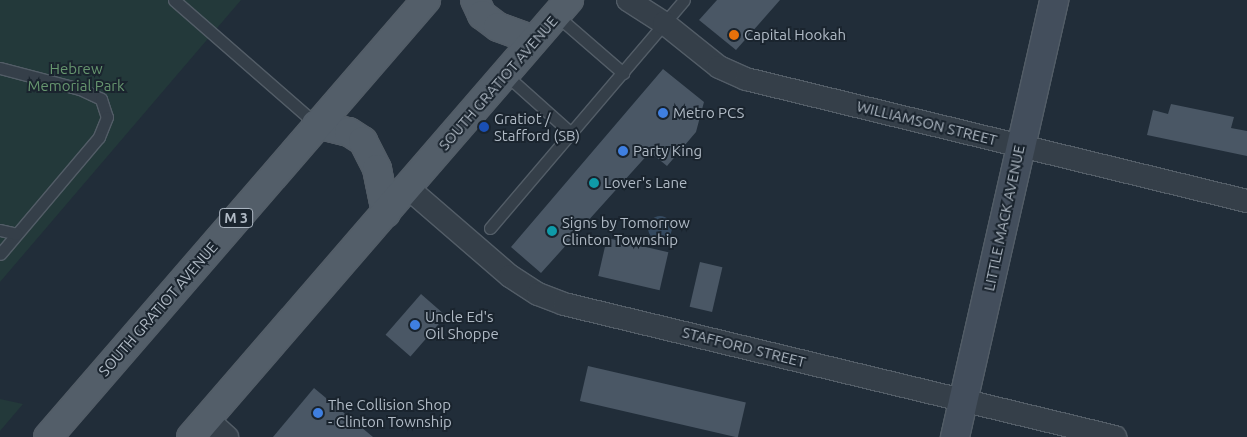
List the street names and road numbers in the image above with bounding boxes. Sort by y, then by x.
street label: SOUTH GRATIOT AVENUE [435,12,561,154]
street label: WILLIAMSON STREET [855,97,999,149]
street label: LITTLE MACK AVENUE [980,143,1028,293]
road number: M 3 [218,207,254,230]
street label: SOUTH GRATIOT AVENUE [95,238,221,380]
street label: STAFFORD STREET [680,323,808,371]

